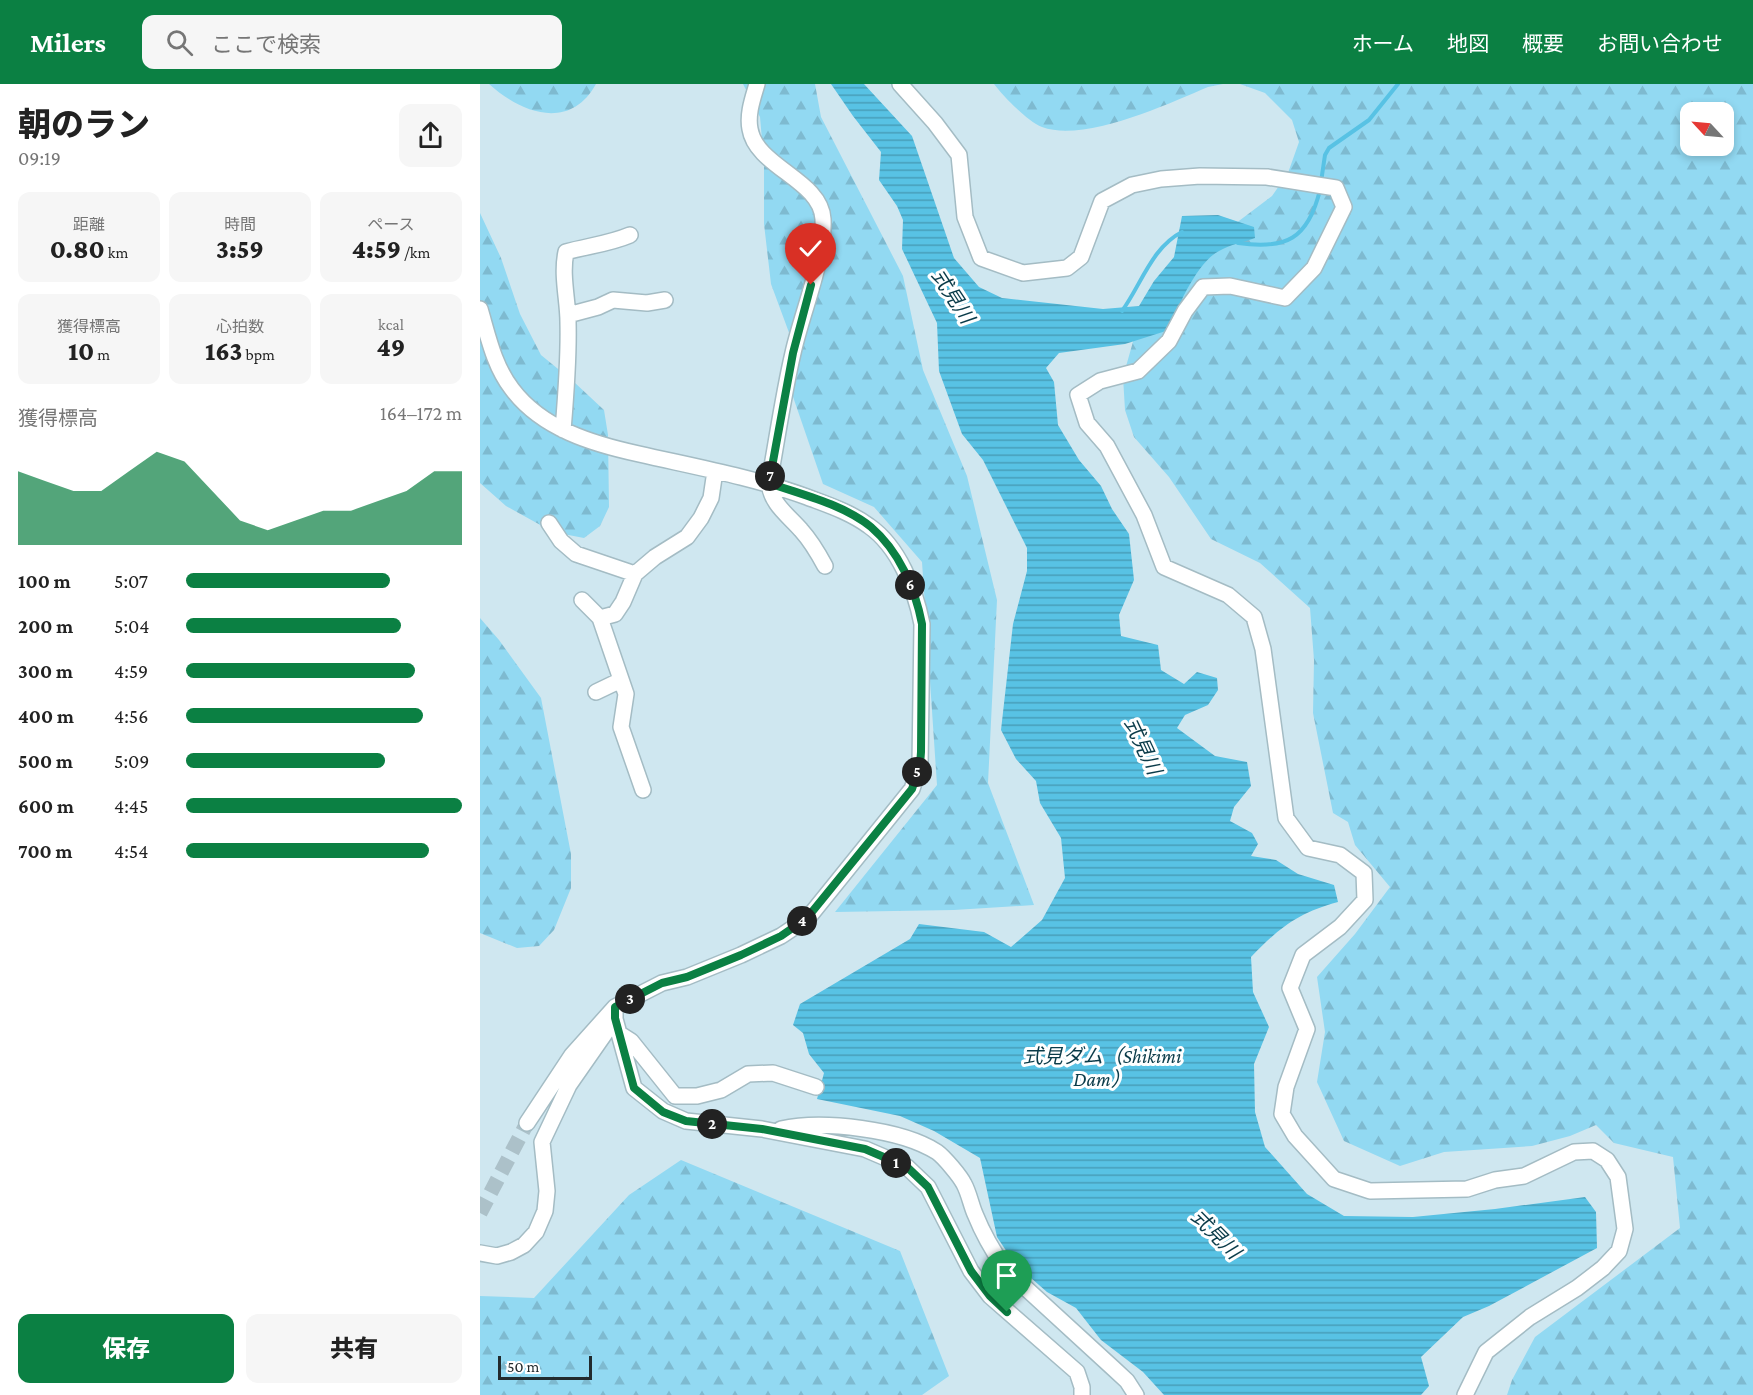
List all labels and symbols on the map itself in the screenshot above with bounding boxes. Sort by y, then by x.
north arrow [1680,102,1734,156]
pin [785,223,836,285]
water label: 式見川 [927,265,980,329]
pin: 7 [755,461,785,491]
pin: 6 [895,570,925,600]
water label: 式見川 [1120,714,1166,780]
pin: 5 [902,757,932,787]
pin: 4 [787,906,817,936]
pin: 3 [615,984,645,1014]
water label: 式見ダム（Shikimi Dam） [1023,1045,1182,1090]
pin: 2 [697,1109,727,1139]
pin: 1 [881,1148,911,1178]
water label: 式見川 [1187,1205,1246,1264]
pin [981,1250,1032,1312]
scale bar [498,1353,592,1380]

